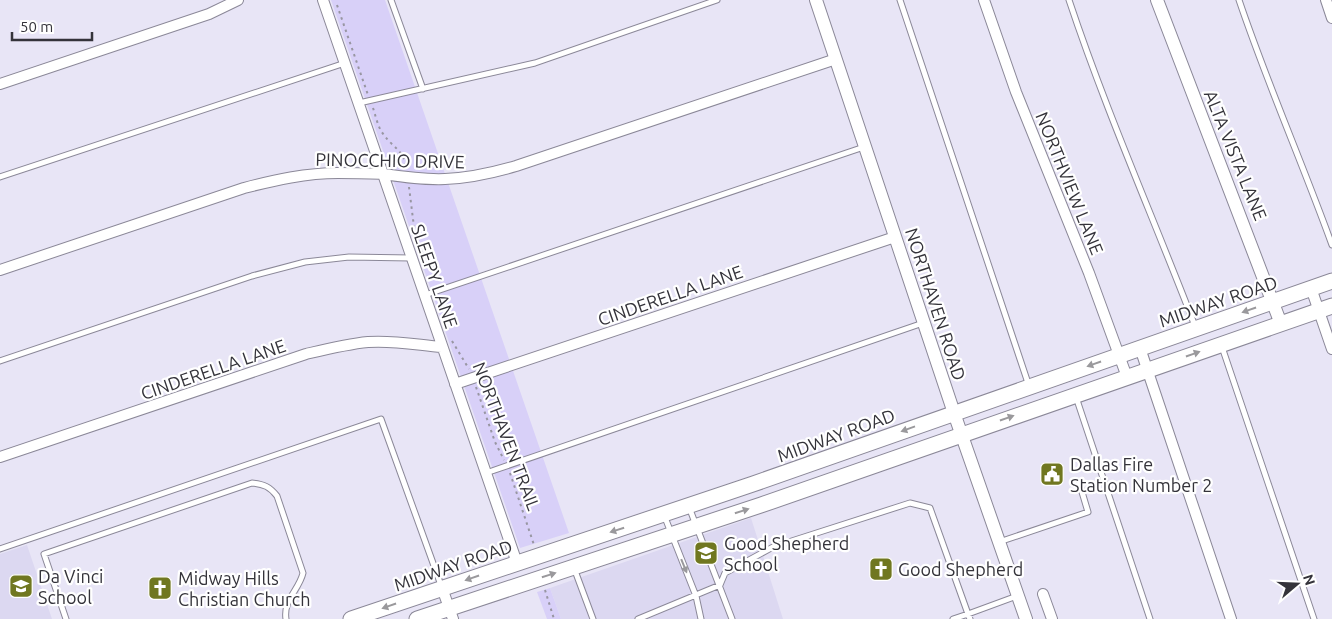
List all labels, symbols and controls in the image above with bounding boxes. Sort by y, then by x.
scale bar [12,10,92,42]
text: 50 m [20,18,53,35]
street label: ALTA VISTA LANE [1201,87,1271,223]
street label: NORTHVIEW LANE [1032,109,1108,257]
street label: PINOCCHIO DRIVE [315,149,465,171]
street label: SLEEPY LANE [408,221,462,331]
street label: NORTHAVEN ROAD [902,225,970,383]
street label: CINDERELLA LANE [595,261,745,329]
street label: MIDWAY ROAD [1156,271,1280,331]
one-way arrow [1241,307,1256,315]
street label: CINDERELLA LANE [138,335,288,403]
one-way arrow [1186,350,1201,358]
street label: NORTHAVEN TRAIL [470,359,544,513]
one-way arrow [1086,361,1101,368]
street label: MIDWAY ROAD [775,404,897,466]
one-way arrow [1000,414,1015,422]
one-way arrow [900,426,915,433]
place label: Dallas Fire Station Number 2 [1070,454,1212,495]
public building icon: Dallas Fire Station Number 2 [1039,461,1065,487]
one-way arrow [735,507,750,515]
one-way arrow [610,527,625,534]
place label: Good Shepherd School [724,533,849,574]
street label: MIDWAY ROAD [391,535,515,595]
school or university icon: Good Shepherd School [693,540,719,566]
church icon: Good Shepherd [868,556,894,582]
one-way arrow [680,559,688,573]
place label: Good Shepherd [898,559,1023,579]
north arrow [1272,559,1322,609]
place label: Da Vinci School [38,566,103,607]
place label: Midway Hills Christian Church [178,568,310,609]
one-way arrow [542,571,557,579]
text: N [1300,572,1319,587]
school or university icon: Da Vinci School [8,573,34,599]
church icon: Midway Hills Christian Church [147,575,173,601]
one-way arrow [465,575,480,582]
one-way arrow [382,603,397,610]

